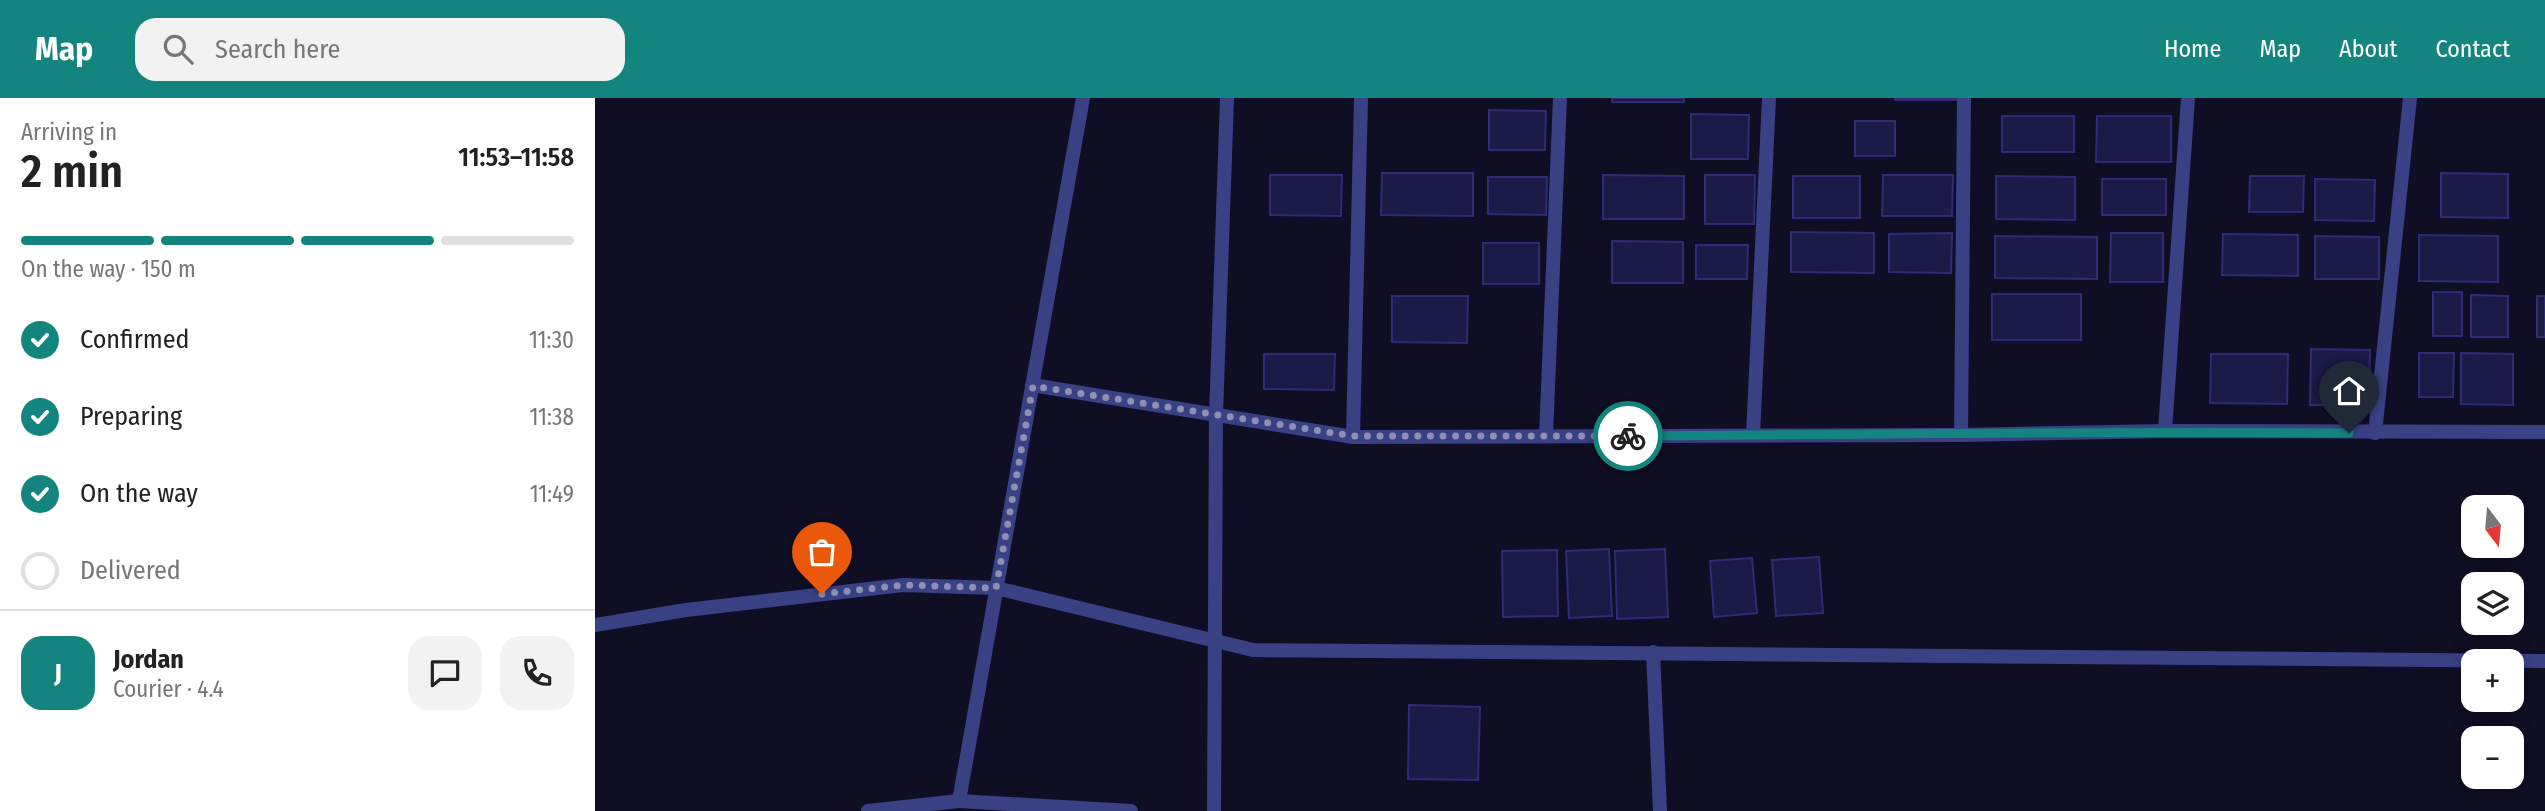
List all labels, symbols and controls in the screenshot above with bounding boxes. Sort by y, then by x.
search box [135,18,625,81]
text: Map [35,29,93,69]
icon: search [159,30,197,68]
text: Search here [215,34,340,65]
text: Home [2164,35,2221,63]
text: Map [2259,35,2301,63]
text: About [2339,35,2397,63]
text: Contact [2435,35,2510,63]
text: Arriving in [21,118,117,146]
text: 11:53–11:58 [458,142,574,173]
text: 2 min [21,144,123,199]
text: On the way · 150 m [21,255,196,283]
icon: check [21,321,59,359]
text: Confirmed [80,324,190,355]
text: 11:30 [529,326,574,354]
pin [2319,361,2379,433]
icon: home [2330,372,2368,410]
icon: check [21,398,59,436]
text: Preparing [80,401,182,432]
courier [1593,401,1663,471]
text: 11:38 [529,403,574,431]
icon: bike [1609,417,1647,455]
icon: check [21,475,59,513]
text: On the way [80,478,198,509]
text: 11:49 [530,480,574,508]
north arrow [2461,495,2523,558]
map controls [2461,495,2524,789]
pin [792,522,852,594]
icon: bag [803,533,841,571]
text: Delivered [80,555,181,586]
button: layers [2461,572,2524,635]
button: chat [408,636,482,710]
button: phone [500,636,574,710]
text: Jordan [113,644,184,675]
button: + [2461,649,2524,712]
text: J [54,658,62,689]
text: Courier · 4.4 [113,675,224,703]
button: − [2461,726,2524,789]

